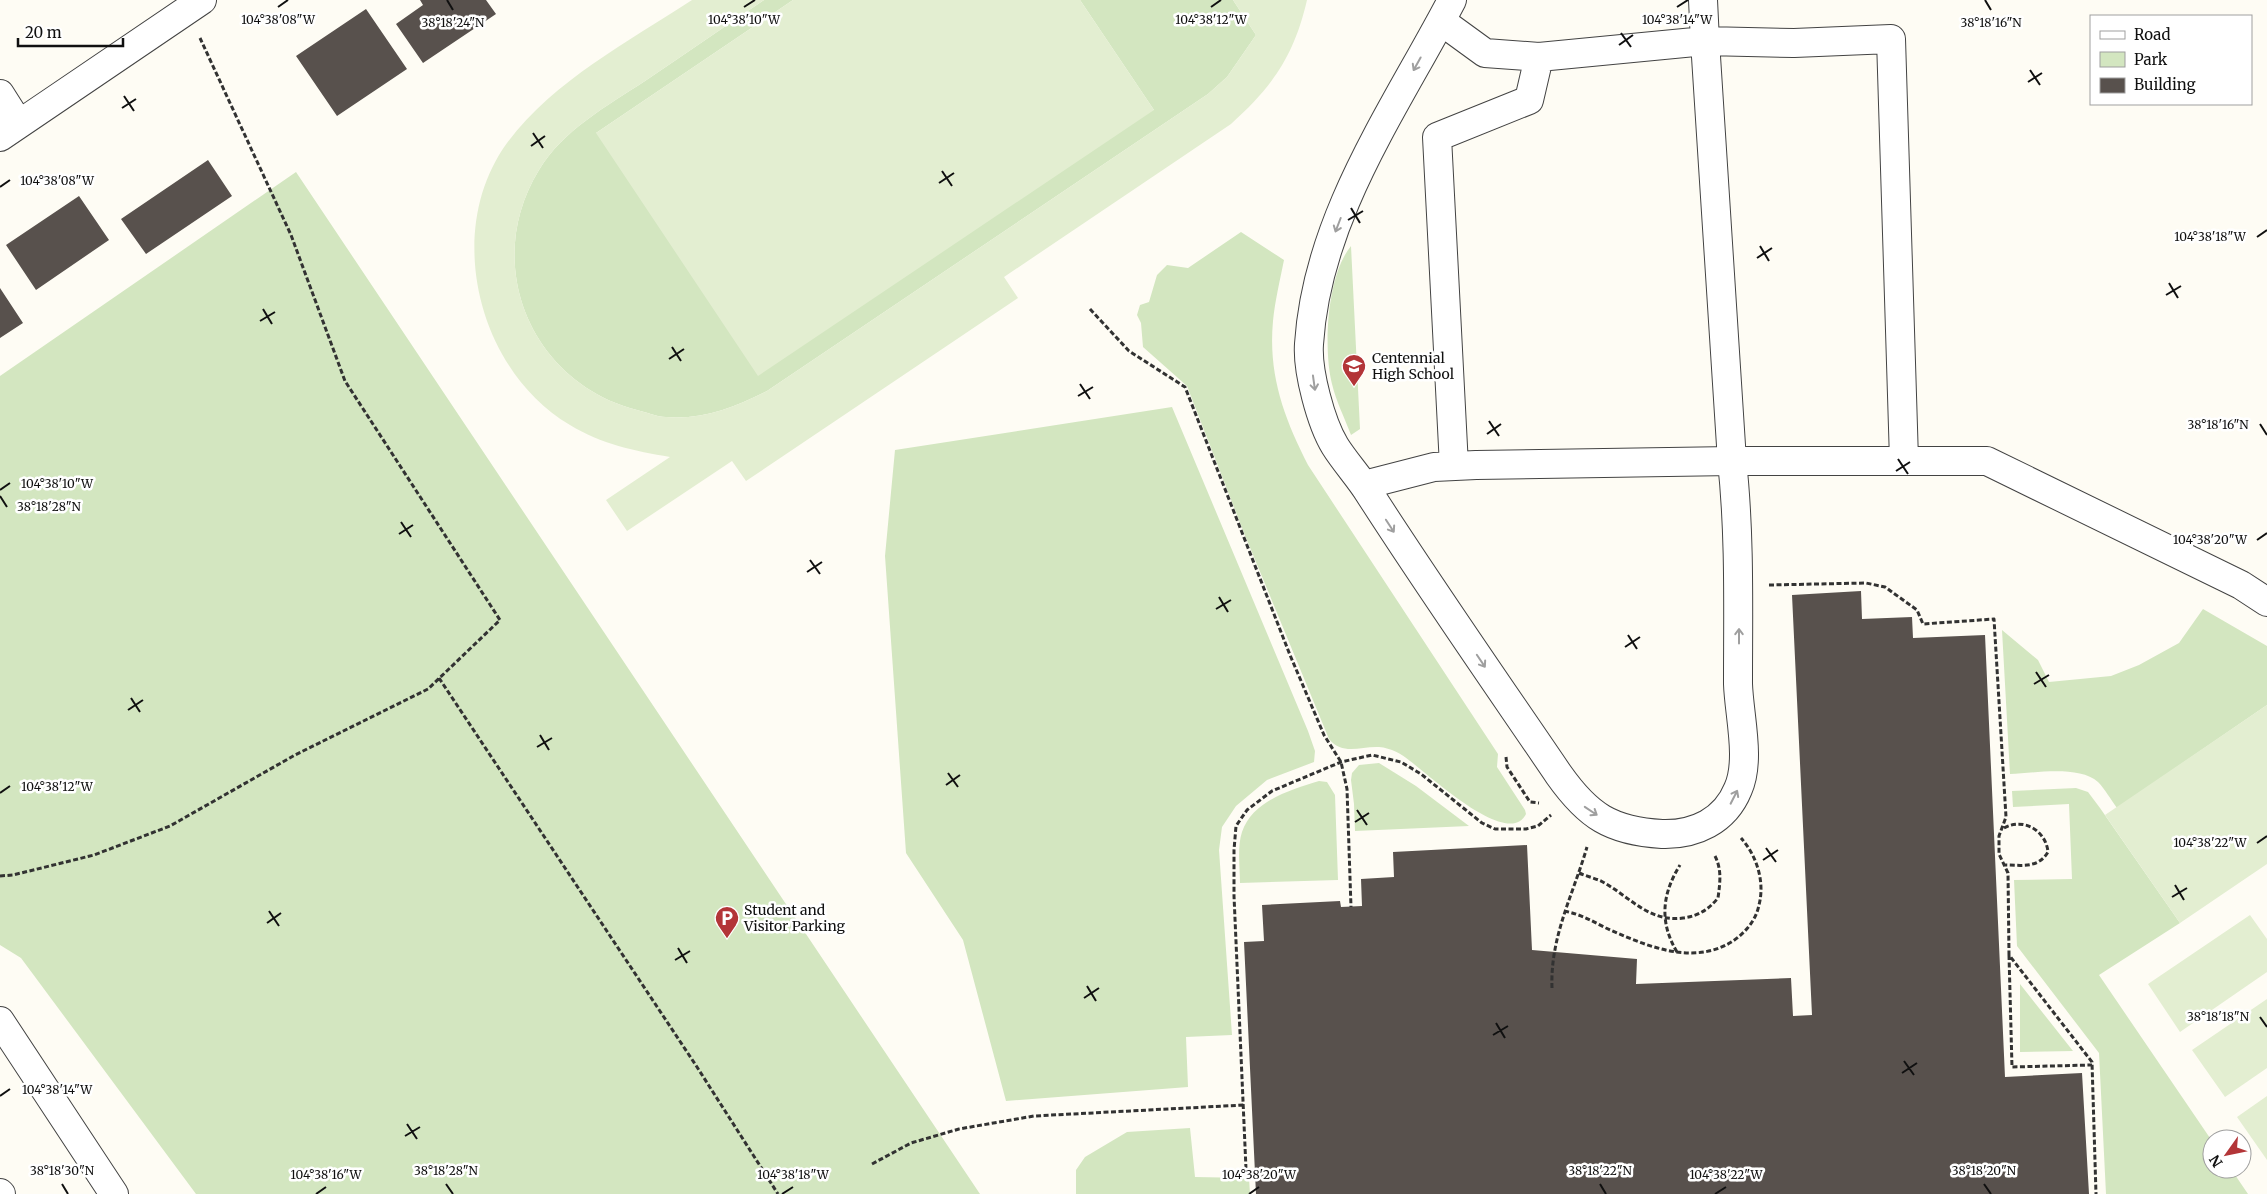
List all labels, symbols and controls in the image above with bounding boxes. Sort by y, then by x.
text: 104°38'08"W [241,12,316,27]
text: 104°38'10"W [708,12,781,27]
text: 104°38'12"W [1175,12,1248,27]
text: 104°38'14"W [1642,12,1713,27]
scale bar [18,15,122,47]
text: 38°18'24"N [422,15,485,30]
text: 38°18'16"N [1960,15,2022,30]
legend [2090,15,2252,105]
text: 20 m [25,23,62,42]
text: Road [2134,25,2170,44]
text: Park [2134,50,2168,69]
one-way arrow [1412,56,1422,71]
text: Building [2134,75,2196,94]
text: 104°38'08"W [20,173,95,188]
one-way arrow [1332,217,1342,232]
text: 104°38'18"W [2174,229,2247,244]
place label: Centennial High School [1372,349,1455,383]
school or university icon: Centennial High School [1341,353,1367,387]
one-way arrow [1309,375,1319,391]
text: 38°18'16"N [2187,417,2249,432]
text: 104°38'10"W [21,476,94,491]
text: 38°18'28"N [17,499,82,514]
one-way arrow [1385,518,1395,532]
text: 104°38'20"W [2173,532,2248,547]
one-way arrow [1734,629,1744,645]
one-way arrow [1476,653,1486,667]
text: 104°38'12"W [21,779,94,794]
one-way arrow [1730,790,1740,805]
one-way arrow [1583,807,1597,817]
text: 104°38'22"W [2173,835,2248,850]
place label: Student and Visitor Parking [743,901,846,935]
parking icon: Student and Visitor Parking [714,905,740,939]
text: 38°18'18"N [2187,1009,2250,1024]
text: 104°38'14"W [22,1082,93,1097]
north arrow [2202,1129,2252,1179]
text: N [2206,1152,2227,1171]
text: 38°18'30"N [30,1163,95,1178]
text: 38°18'28"N [414,1163,479,1178]
text: 38°18'22"N [1568,1163,1632,1178]
text: 38°18'20"N [1952,1163,2017,1178]
text: 104°38'16"W [291,1167,362,1182]
text: 104°38'18"W [757,1167,830,1182]
text: 104°38'20"W [1222,1167,1297,1182]
text: 104°38'22"W [1689,1167,1764,1182]

